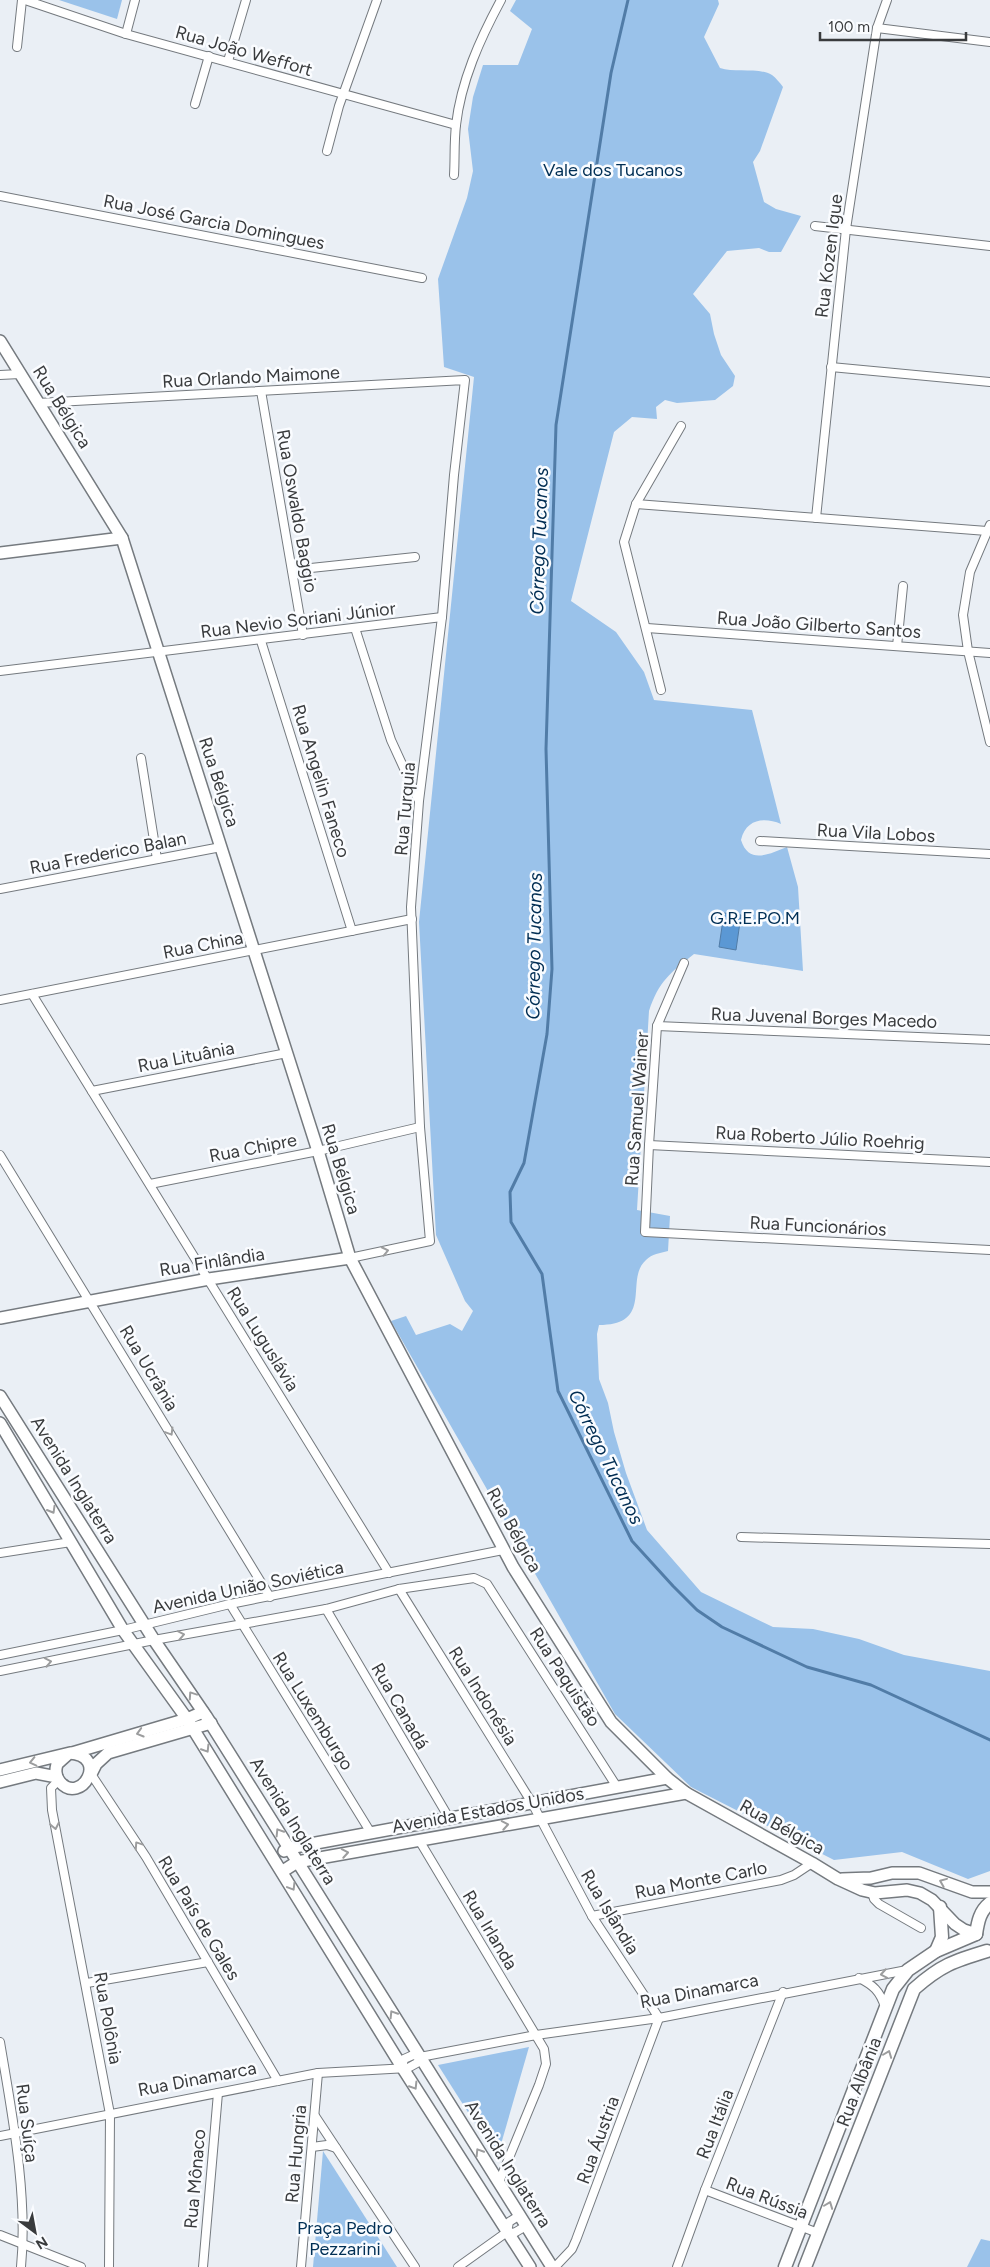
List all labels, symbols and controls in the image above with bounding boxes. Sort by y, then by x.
scale bar [820,10,966,42]
text: 100 m [828,18,870,36]
street label: Rua João Weffort [173,21,315,81]
park label: Vale dos Tucanos [543,159,683,181]
street label: Rua José Garcia Domingues [101,190,327,254]
street label: Rua Kozen Igue [810,193,848,319]
street label: Rua Orlando Maimone [162,361,341,393]
street label: Rua Bélgica [28,362,96,452]
street label: Rua Oswaldo Baggio [272,427,322,595]
water label: Córrego Tucanos [525,467,553,615]
street label: Rua Nevio Soriani Júnior [199,597,397,643]
street label: Rua João Gilberto Santos [716,607,922,643]
street label: Rua Angelin Faneco [287,702,355,860]
street label: Rua Bélgica [194,734,244,830]
street label: Rua Turquia [390,761,420,857]
street label: Rua Vila Lobos [816,819,936,847]
street label: Rua Frederico Balan [28,827,188,879]
water label: Córrego Tucanos [521,872,547,1020]
park label: G.R.E.PO.M [710,907,800,929]
street label: Rua China [161,926,245,964]
street label: Rua Juvenal Borges Macedo [710,1003,938,1033]
street label: Rua Samuel Wainer [621,1031,653,1187]
street label: Rua Lituânia [136,1037,236,1077]
street label: Rua Bélgica [317,1121,365,1217]
street label: Rua Roberto Júlio Roehrig [715,1122,925,1154]
street label: Rua Chipre [207,1129,299,1167]
street label: Rua Funcionários [749,1211,887,1241]
street label: Rua Finlândia [158,1243,266,1281]
one-way arrow [381,1246,390,1256]
street label: Rua Luguslávia [222,1283,304,1395]
street label: Rua Ucrânia [115,1321,183,1415]
water label: Córrego Tucanos [563,1386,649,1528]
street label: Avenida Inglaterra [26,1412,122,1548]
one-way arrow [164,1426,174,1435]
street label: Rua Bélgica [482,1484,546,1576]
one-way arrow [46,1504,56,1513]
street label: Avenida União Soviética [150,1556,346,1618]
street label: Rua Paquistão [525,1623,605,1731]
one-way arrow [177,1630,185,1640]
street label: Rua Indonésia [444,1642,522,1750]
street label: Rua Luxemburgo [268,1648,358,1774]
one-way arrow [43,1657,52,1667]
street label: Rua Canadá [366,1659,434,1753]
one-way arrow [189,1691,198,1700]
one-way arrow [137,1727,145,1737]
one-way arrow [200,1744,209,1753]
street label: Avenida Inglaterra [245,1753,341,1889]
one-way arrow [29,1756,38,1767]
street label: Avenida Estados Unidos [390,1782,586,1838]
street label: Rua Bélgica [736,1795,828,1859]
one-way arrow [49,1821,60,1830]
one-way arrow [501,1821,510,1831]
one-way arrow [275,1828,285,1837]
one-way arrow [135,1842,144,1851]
one-way arrow [341,1849,350,1859]
street label: Rua País de Gales [153,1852,245,1984]
street label: Rua Monte Carlo [633,1856,769,1904]
street label: Rua Islândia [576,1865,644,1959]
one-way arrow [939,1878,948,1889]
one-way arrow [286,1882,296,1891]
street label: Rua Irlanda [458,1886,522,1974]
one-way arrow [879,1968,888,1979]
street label: Rua Dinamarca [638,1969,760,2013]
street label: Rua Polônia [89,1970,127,2066]
one-way arrow [390,2010,399,2019]
street label: Rua Albânia [832,2034,886,2130]
one-way arrow [882,2050,893,2059]
street label: Rua Dinamarca [136,2057,258,2101]
one-way arrow [407,2080,417,2089]
street label: Rua Suíça [11,2082,43,2164]
street label: Rua Itália [692,2086,738,2162]
street label: Rua Áustria [572,2093,624,2187]
street label: Avenida Inglaterra [460,2096,556,2232]
street label: Rua Hungria [281,2104,311,2204]
street label: Rua Mônaco [180,2128,210,2230]
one-way arrow [476,2148,486,2157]
street label: Rua Rússia [723,2172,811,2224]
one-way arrow [823,2201,834,2210]
north arrow [10,2207,60,2257]
park label: Praça Pedro Pezzarini [297,2217,393,2260]
text: N [33,2233,51,2253]

